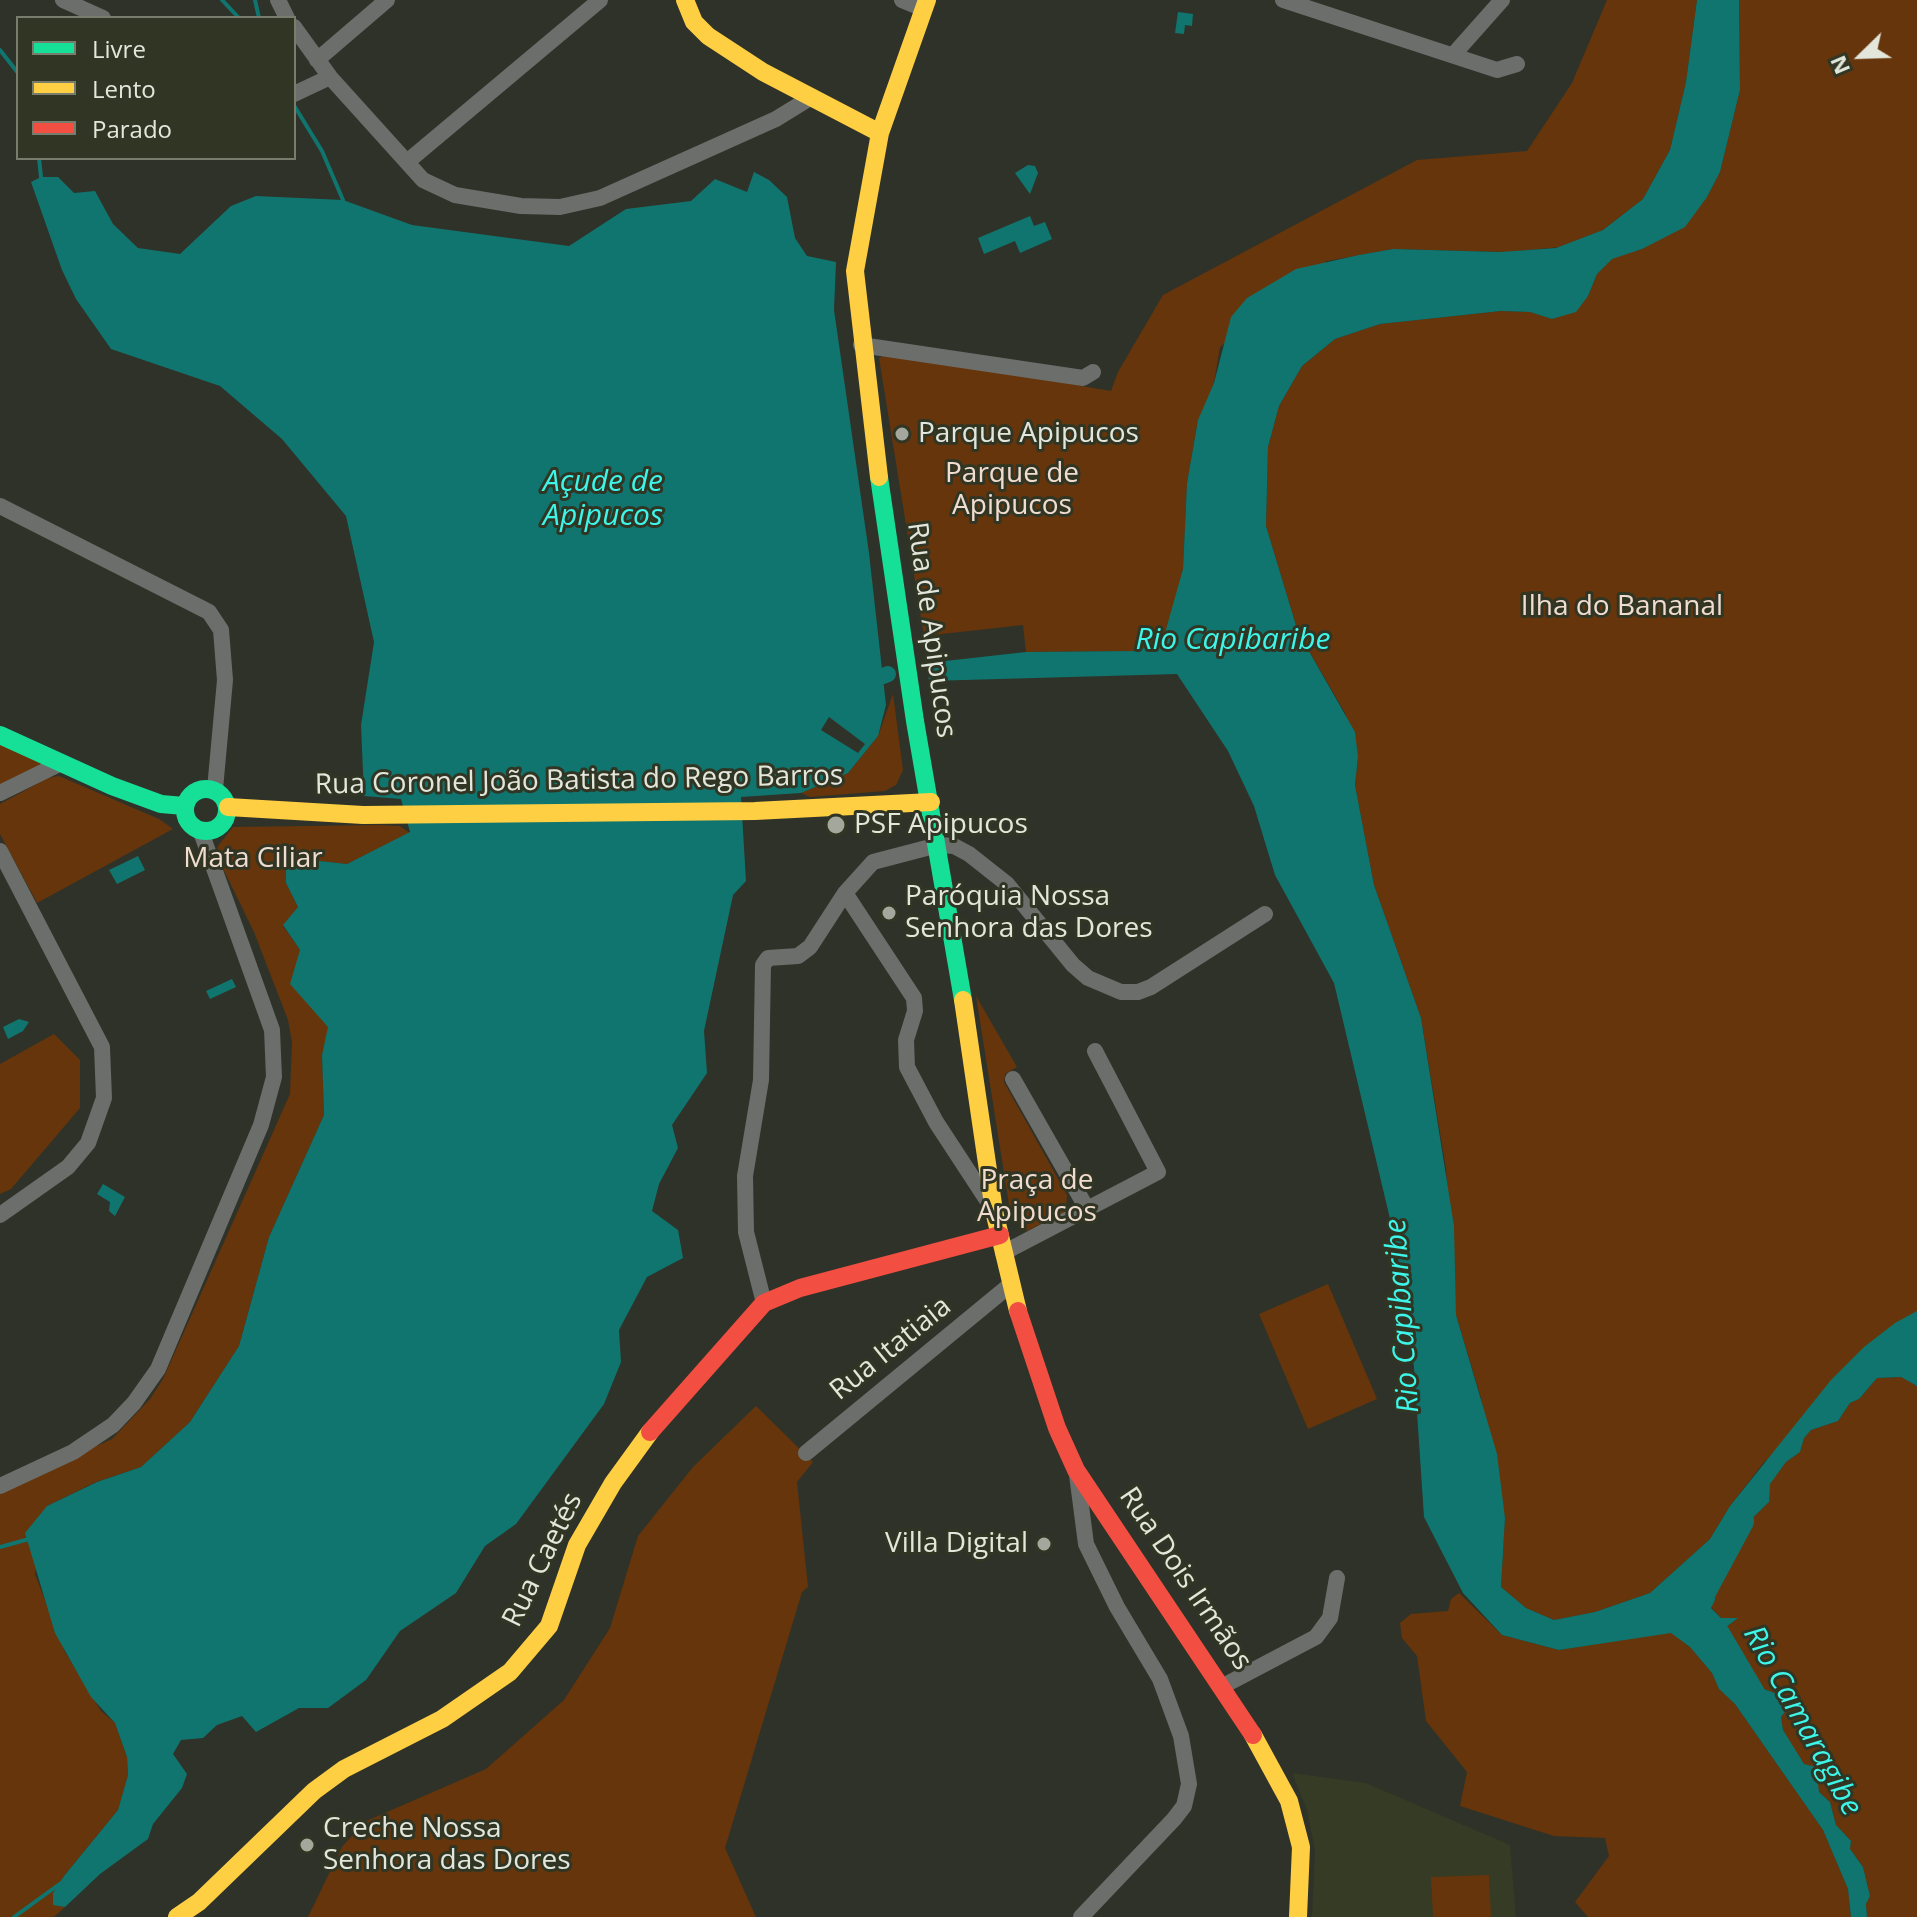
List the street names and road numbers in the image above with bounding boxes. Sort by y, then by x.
street label: Rua de Apipucos [899,520,963,740]
street label: Rua Coronel João Batista do Rego Barros [315,760,843,802]
street label: Rua Itatiaia [824,1290,958,1408]
street label: Rua Dois Irmãos [1112,1481,1258,1677]
street label: Rua Caetés [496,1487,590,1633]

